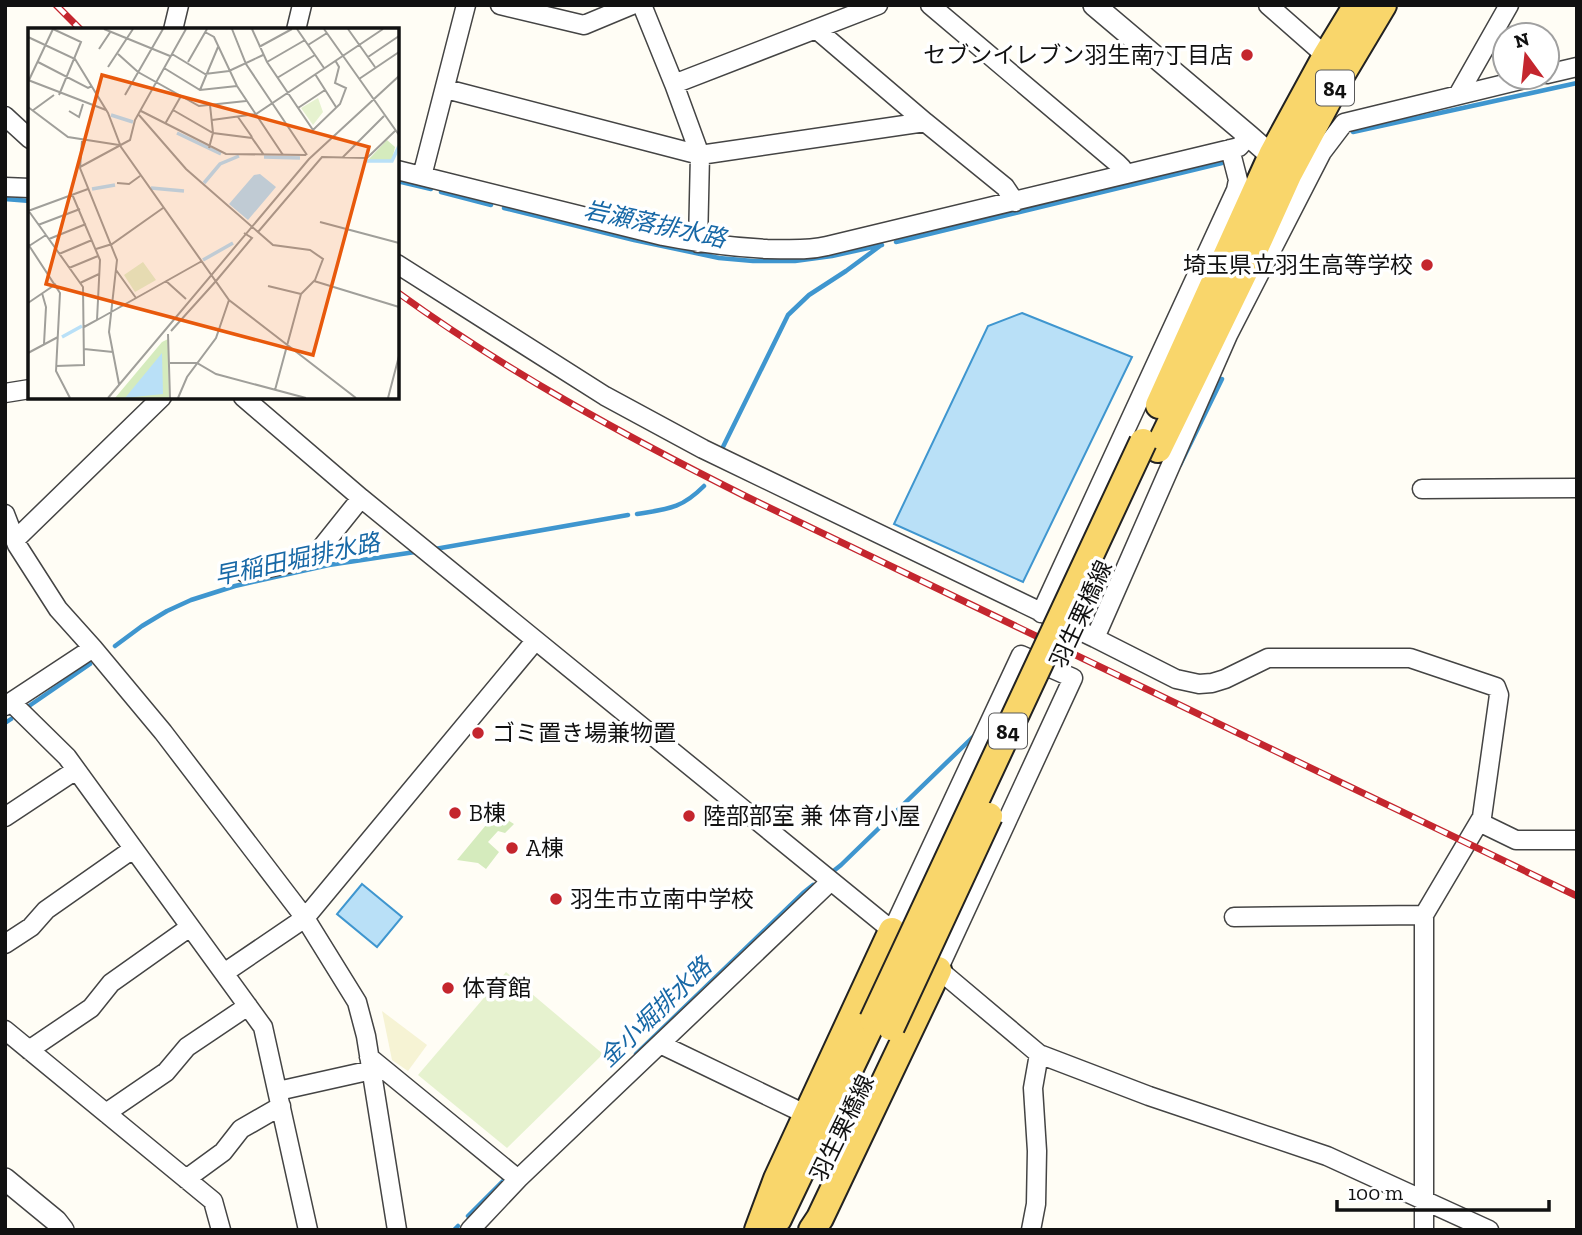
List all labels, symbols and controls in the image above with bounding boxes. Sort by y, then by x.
north arrow [1491,21,1561,91]
text: N [1512,27,1532,53]
inset map [28,28,399,399]
place label: セブンイレブン羽生南7丁目店 [923,41,1233,69]
marker: セブンイレブン羽生南7丁目店 [1239,47,1255,63]
road number: 84 [1316,70,1354,106]
water label: 岩瀬落排水路 [582,195,730,254]
place label: 埼玉県立羽生高等学校 [1183,251,1413,279]
marker: 埼玉県立羽生高等学校 [1419,257,1435,273]
water label: 早稲田堀排水路 [212,527,384,591]
street label: 羽生栗橋線 [1044,556,1118,672]
road number: 84 [989,714,1027,748]
place label: ゴミ置き場兼物置 [492,719,676,747]
marker: ゴミ置き場兼物置 [470,725,486,741]
place label: B棟 [469,799,506,827]
place label: 陸部部室 兼 体育小屋 [703,802,920,830]
marker: B棟 [447,805,463,821]
marker: 陸部部室 兼 体育小屋 [681,808,697,824]
place label: A棟 [526,834,564,862]
marker: A棟 [504,840,520,856]
place label: 羽生市立南中学校 [570,885,754,913]
marker: 羽生市立南中学校 [548,891,564,907]
water label: 金小堀排水路 [593,950,718,1072]
place label: 体育館 [462,974,531,1002]
marker: 体育館 [440,980,456,996]
street label: 羽生栗橋線 [804,1070,880,1186]
scale bar [1337,1168,1549,1212]
text: 100 m [1348,1180,1403,1205]

